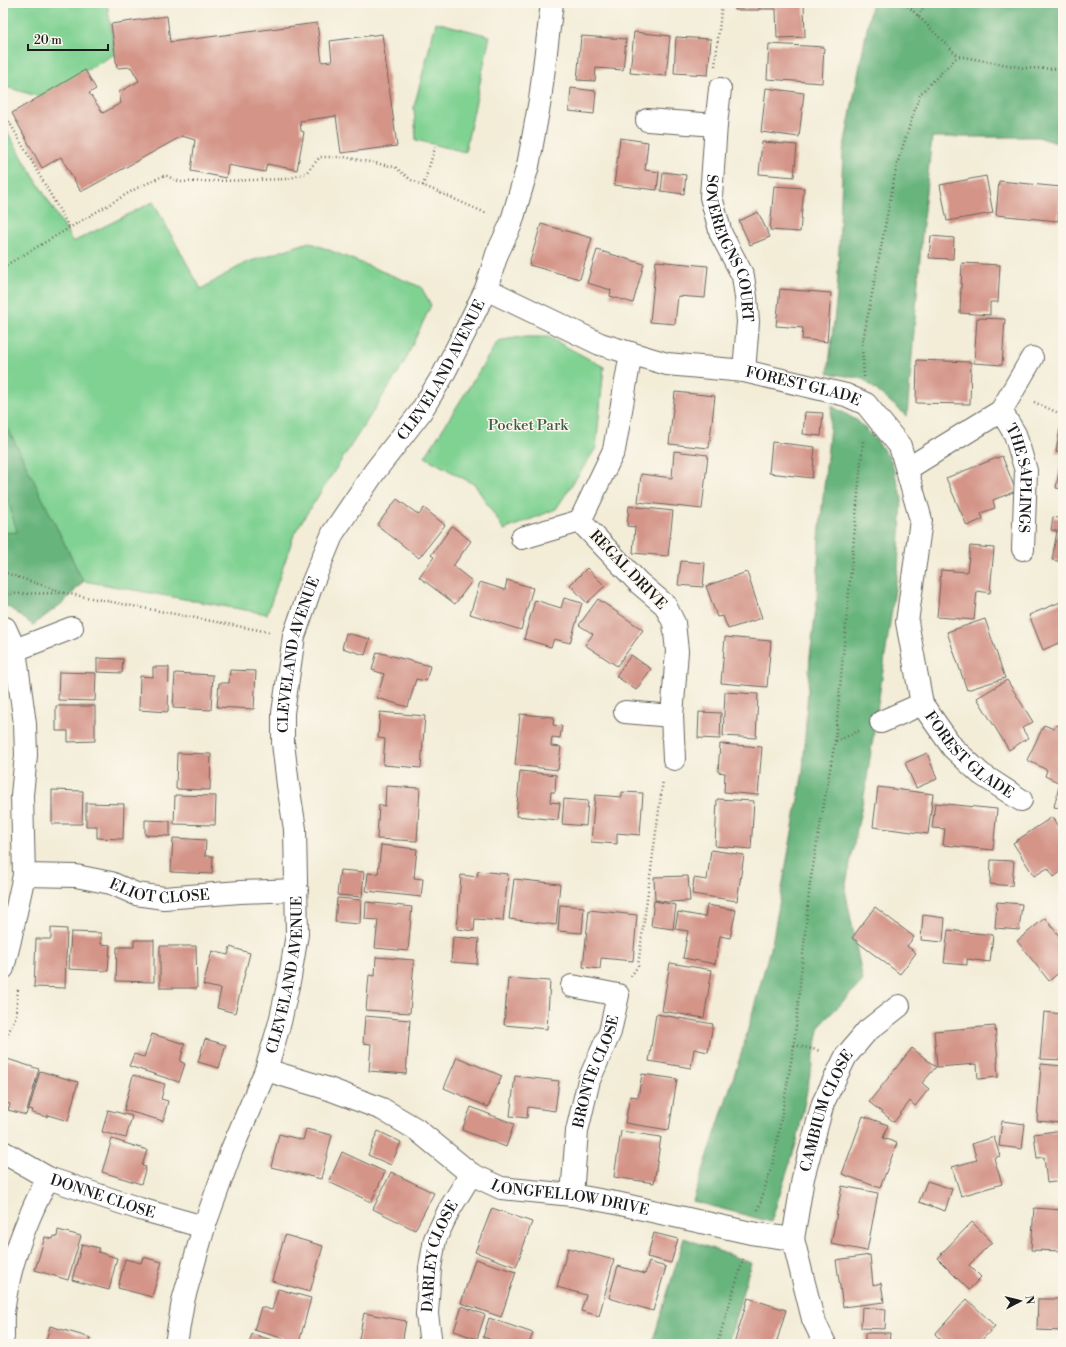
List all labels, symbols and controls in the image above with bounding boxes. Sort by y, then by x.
scale bar [28,26,108,52]
text: 20 m [34,33,62,48]
street label: SOVEREIGNS COURT [701,174,758,323]
street label: CLEVELAND AVENUE [393,296,489,444]
street label: FOREST GLADE [744,362,864,410]
park label: Pocket Park [488,416,569,435]
street label: THE SAPLINGS [1001,420,1036,533]
street label: REGAL DRIVE [585,526,671,614]
street label: CLEVELAND AVENUE [274,574,324,733]
street label: FOREST GLADE [921,708,1018,802]
street label: ELIOT CLOSE [106,874,210,908]
street label: CLEVELAND AVENUE [262,896,307,1056]
street label: BRONTE CLOSE [568,1013,623,1131]
street label: CAMBIUM CLOSE [796,1046,857,1174]
street label: DONNE CLOSE [48,1170,158,1222]
street label: LONGFELLOW DRIVE [488,1175,651,1220]
street label: DARLEY CLOSE [418,1197,462,1313]
north arrow [1000,1281,1040,1321]
text: N [1021,1295,1036,1305]

